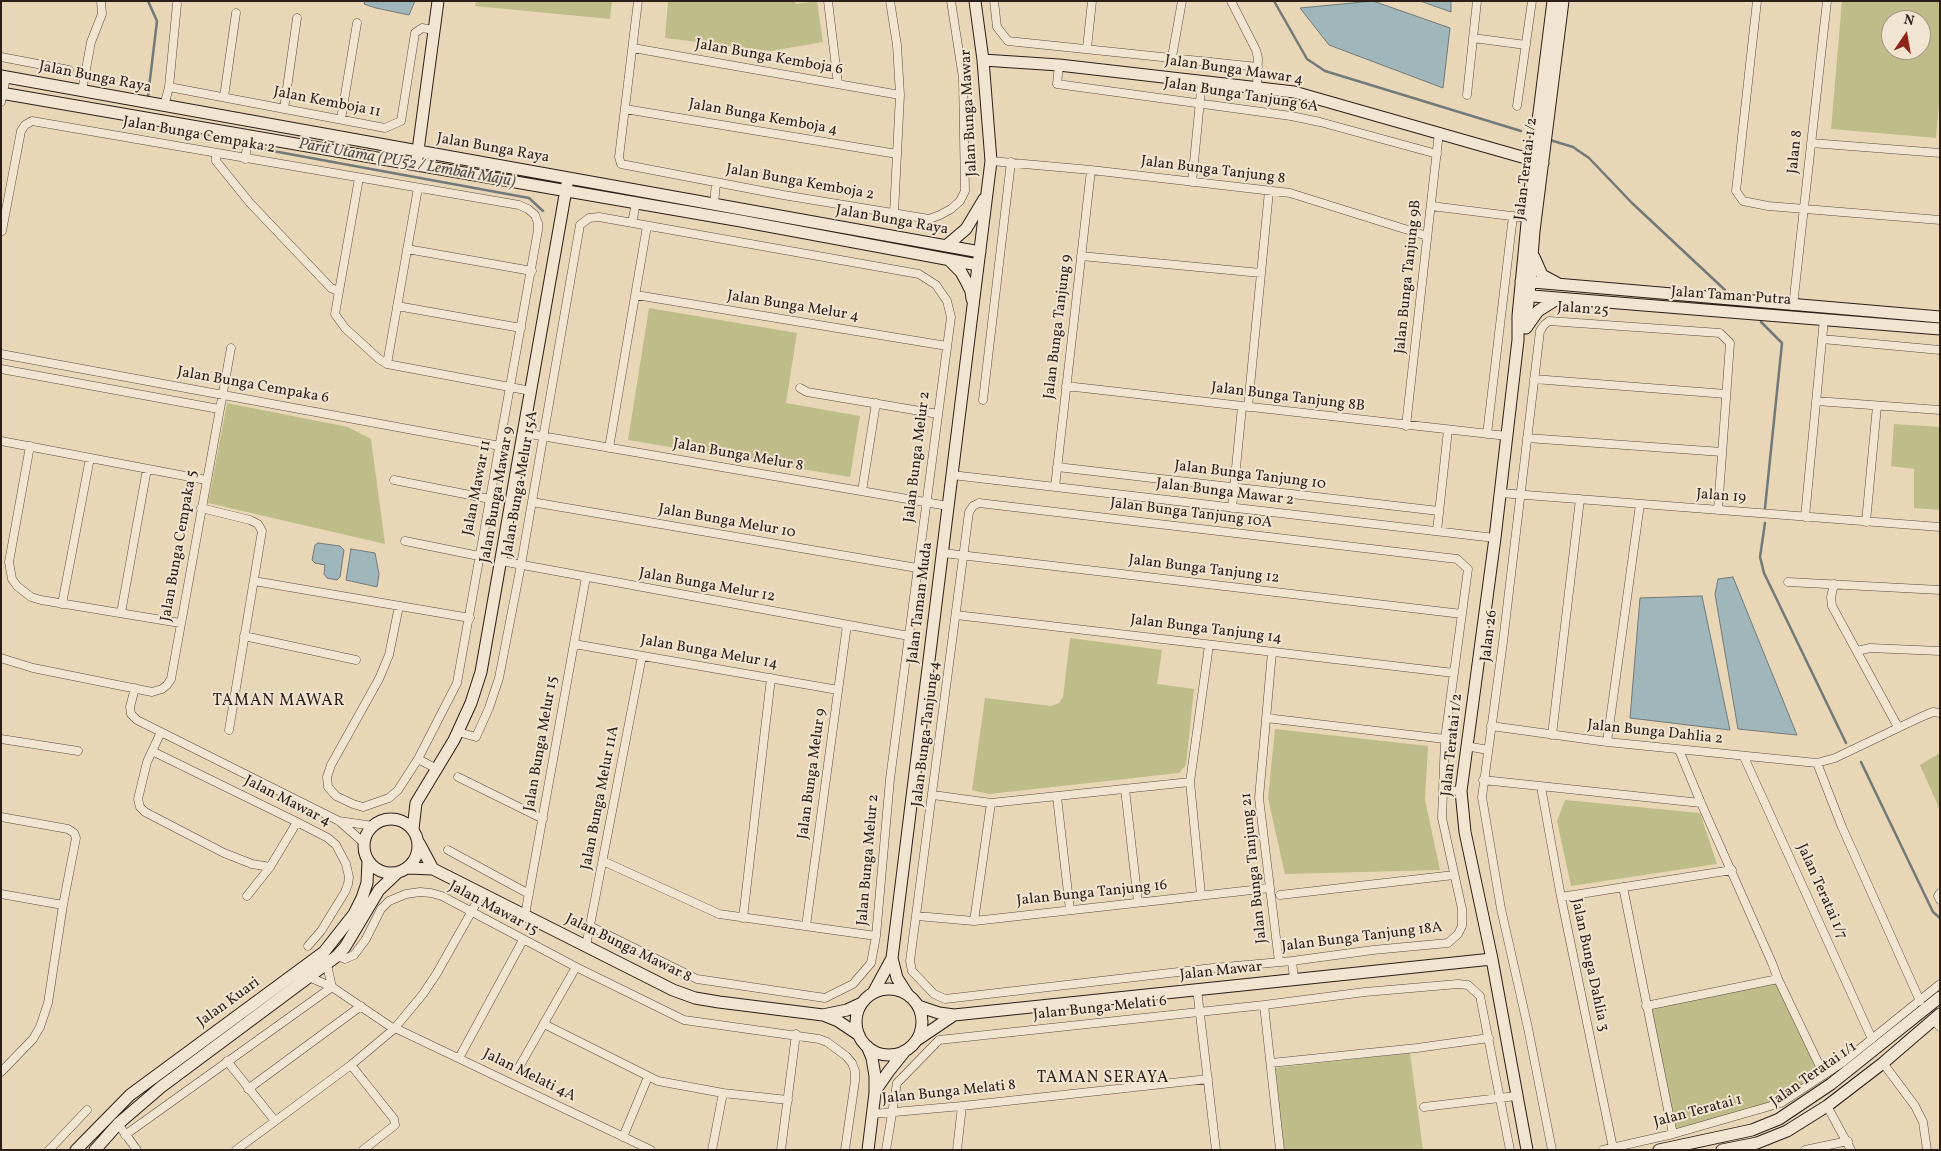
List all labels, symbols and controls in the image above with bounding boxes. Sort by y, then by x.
north arrow [1881,10,1931,60]
text: N [1902,10,1916,31]
street label: Jalan Bunga Kemboja 6 [694,36,844,80]
street label: Jalan Bunga Mawar [958,49,982,177]
street label: Jalan Bunga Mawar 4 [1164,52,1304,90]
street label: Jalan Bunga Raya [37,58,153,98]
street label: Jalan Bunga Tanjung 6A [1163,75,1319,117]
street label: Jalan Kemboja 11 [272,84,382,122]
street label: Jalan Bunga Kemboja 4 [687,96,839,140]
street label: Jalan Bunga Cempaka 2 [122,114,276,158]
street label: Jalan Teratai 1/2 [1512,117,1542,221]
street label: Jalan 8 [1785,129,1807,175]
street label: Jalan Bunga Raya [435,130,551,168]
water label: Parit Utama (PU52 / Lembah Maju) [297,135,517,193]
street label: Jalan Bunga Tanjung 8 [1140,153,1286,189]
street label: Jalan Bunga Kemboja 2 [725,161,875,205]
street label: Jalan Bunga Tanjung 9B [1392,199,1426,355]
street label: Jalan Bunga Raya [834,202,950,240]
street label: Jalan Bunga Tanjung 9 [1041,254,1077,400]
street label: Jalan Taman Putra [1670,284,1792,310]
street label: Jalan Bunga Melur 4 [726,288,860,326]
street label: Jalan 25 [1557,299,1609,321]
street label: Jalan Bunga Cempaka 6 [176,364,330,408]
street label: Jalan Bunga Tanjung 8B [1210,380,1366,416]
street label: Jalan Bunga Melur 2 [901,390,935,524]
street label: Jalan Bunga Melur 15A [499,410,543,558]
street label: Jalan Bunga Mawar 9 [477,425,519,565]
street label: Jalan Bunga Melur 8 [672,436,804,476]
street label: Jalan Mawar 11 [460,439,496,537]
street label: Jalan Bunga Tanjung 10 [1173,458,1327,494]
street label: Jalan Bunga Cempaka 5 [158,469,202,623]
street label: Jalan Bunga Mawar 2 [1155,476,1295,510]
street label: Jalan 19 [1695,486,1747,508]
street label: Jalan Bunga Tanjung 10A [1109,495,1273,533]
street label: Jalan Bunga Melur 10 [657,501,797,543]
street label: Jalan Taman Muda [905,541,937,665]
street label: Jalan Bunga Tanjung 12 [1128,552,1280,588]
street label: Jalan Bunga Melur 12 [637,565,777,607]
street label: Jalan 26 [1478,609,1502,663]
street label: Jalan Bunga Tanjung 14 [1129,612,1283,648]
street label: Jalan Bunga Melur 14 [639,632,779,674]
street label: Jalan Bunga Tanjung 4 [909,660,945,808]
street label: Jalan Bunga Melur 15 [521,675,563,813]
district label: TAMAN MAWAR [211,692,347,712]
street label: Jalan Teratai 1/2 [1439,693,1467,797]
street label: Jalan Bunga Melur 9 [795,707,831,841]
street label: Jalan Bunga Dahlia 2 [1586,717,1724,749]
street label: Jalan Bunga Melur 11A [578,724,624,872]
street label: Jalan Mawar 4 [241,773,333,831]
street label: Jalan Bunga Tanjung 21 [1238,792,1272,944]
street label: Jalan Bunga Melur 2 [854,793,884,927]
street label: Jalan Teratai 1/7 [1792,841,1850,943]
street label: Jalan Bunga Tanjung 16 [1016,877,1168,911]
street label: Jalan Mawar 15 [445,878,541,940]
street label: Jalan Bunga Dahlia 3 [1566,897,1612,1033]
street label: Jalan Bunga Mawar 8 [562,911,694,987]
street label: Jalan Bunga Tanjung 18A [1281,919,1443,957]
street label: Jalan Mawar [1179,959,1263,985]
street label: Jalan Kuari [194,974,264,1032]
street label: Jalan Bunga Melati 6 [1032,993,1168,1025]
street label: Jalan Teratai 1/1 [1767,1038,1861,1112]
street label: Jalan Melati 4A [480,1046,578,1106]
district label: TAMAN SERAYA [1035,1069,1171,1089]
street label: Jalan Bunga Melati 8 [881,1077,1017,1109]
street label: Jalan Teratai 1 [1652,1092,1744,1132]

